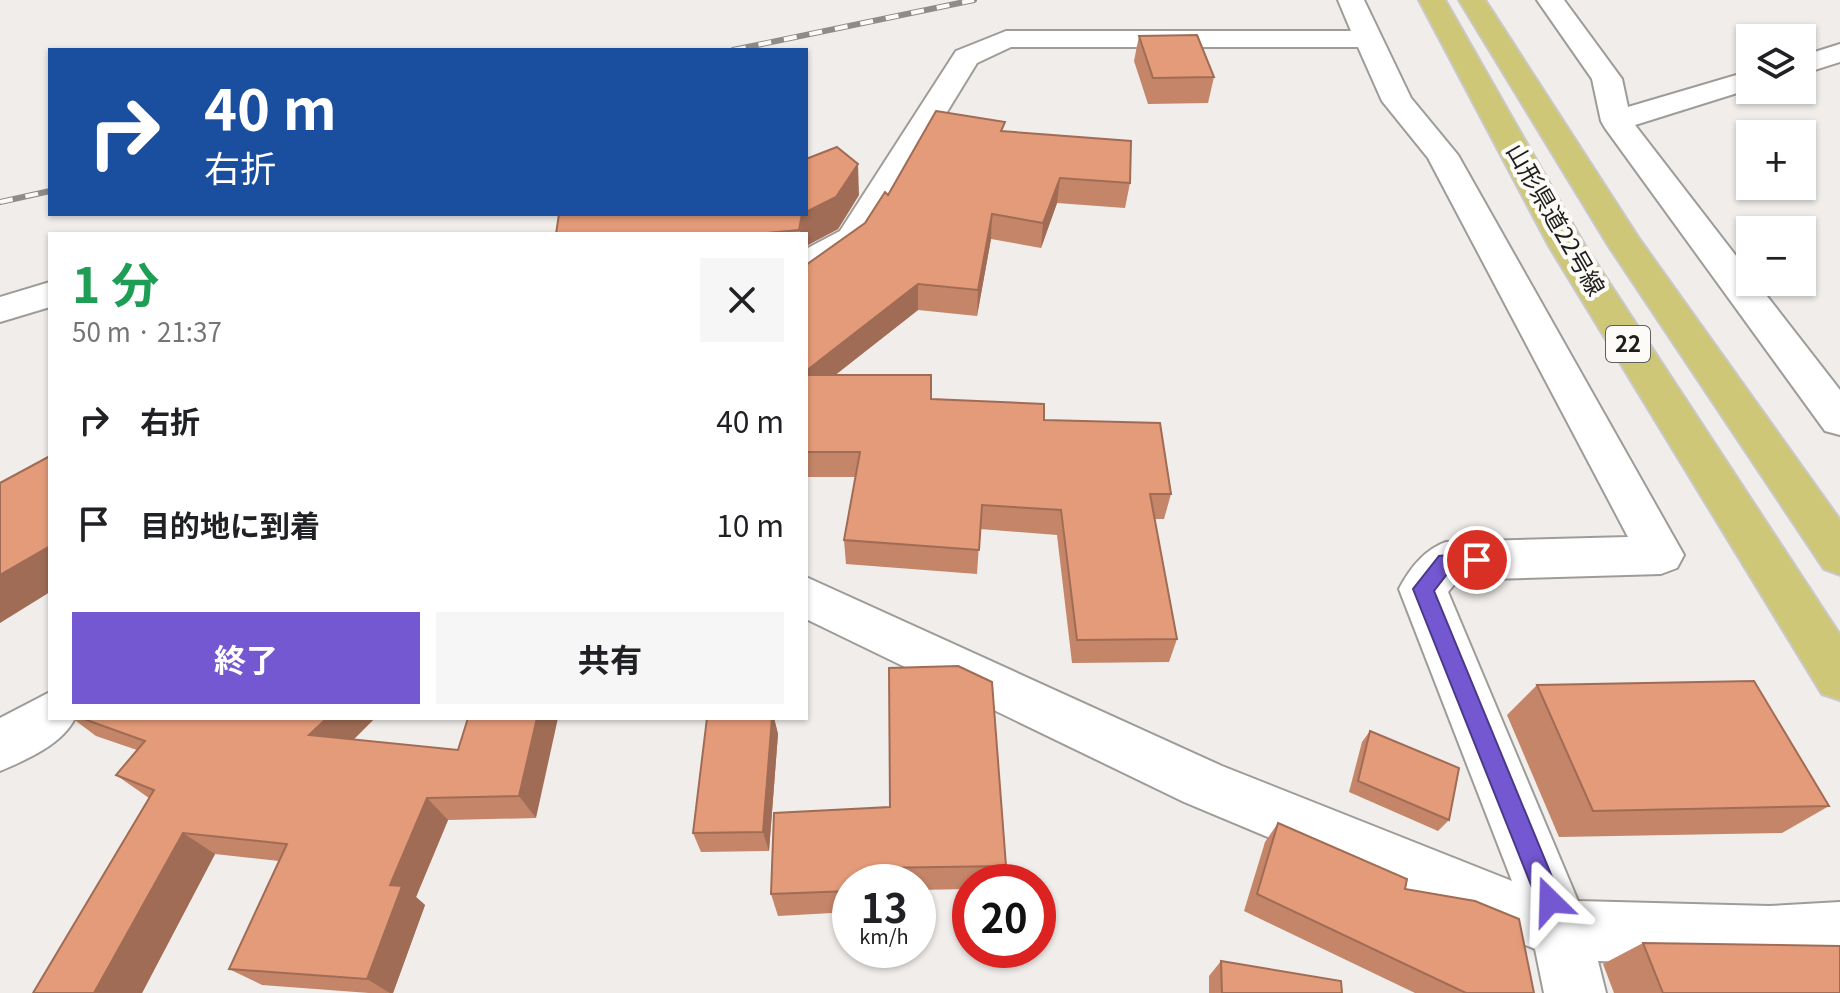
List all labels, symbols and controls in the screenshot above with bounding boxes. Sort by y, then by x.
map controls [1736,24,1816,296]
button: layers [1736,24,1816,104]
text: 40 m [204,65,337,146]
icon: right [72,80,176,184]
button: + [1736,120,1816,200]
street label: 山形県道22号線 [1499,136,1615,301]
text: 右折 [204,140,276,192]
button: − [1736,216,1816,296]
text: 1 分 [72,247,159,317]
button: close [700,258,784,342]
text: 50 m · 21:37 [72,312,222,349]
road number: 22 [1606,326,1650,362]
icon: right [72,398,116,442]
text: 右折 [140,398,200,442]
text: 40 m [716,398,784,442]
icon: arrive [72,502,116,546]
text: 目的地に到着 [140,502,320,546]
text: 10 m [716,502,784,546]
pin [1443,526,1511,594]
icon: arrive [1455,538,1499,582]
button: 終了 [72,612,420,704]
button: 共有 [436,612,784,704]
position arrow [1508,859,1592,943]
speed limit sign: 20 [952,864,1056,968]
text: 13 [860,877,908,935]
text: km/h [859,921,909,950]

